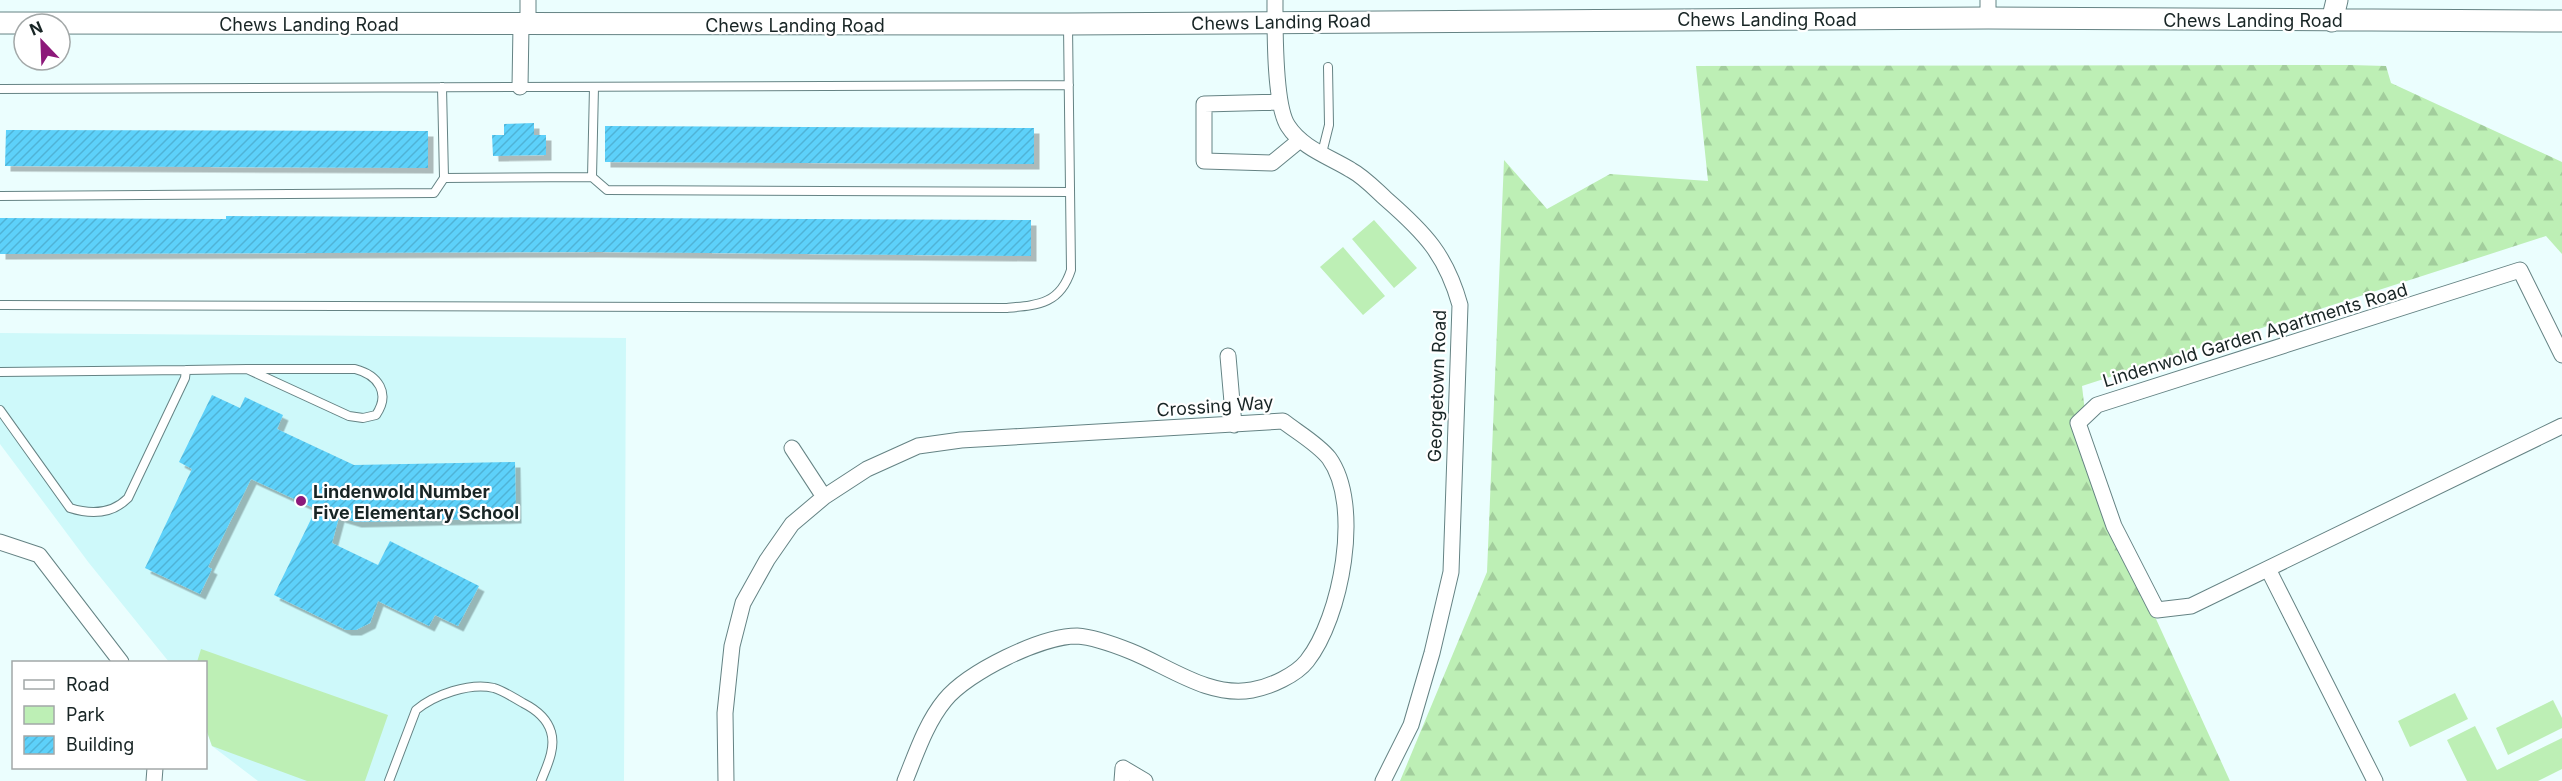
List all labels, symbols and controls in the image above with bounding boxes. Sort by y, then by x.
street label: Chews Landing Road [1677,9,1857,30]
street label: Chews Landing Road [1191,10,1371,34]
street label: Chews Landing Road [2163,10,2343,31]
north arrow [12,12,72,72]
street label: Chews Landing Road [219,14,399,35]
street label: Chews Landing Road [705,15,885,36]
text: N [27,17,46,40]
street label: Lindenwold Garden Apartments Road [2100,279,2410,391]
street label: Georgetown Road [1424,309,1450,463]
street label: Crossing Way [1156,391,1274,421]
place label: Lindenwold Number Five Elementary School [313,481,519,523]
marker: Lindenwold Number Five Elementary School [294,494,308,508]
legend [12,661,207,769]
text: Road [66,674,109,695]
text: Park [66,704,105,725]
text: Building [66,734,134,755]

